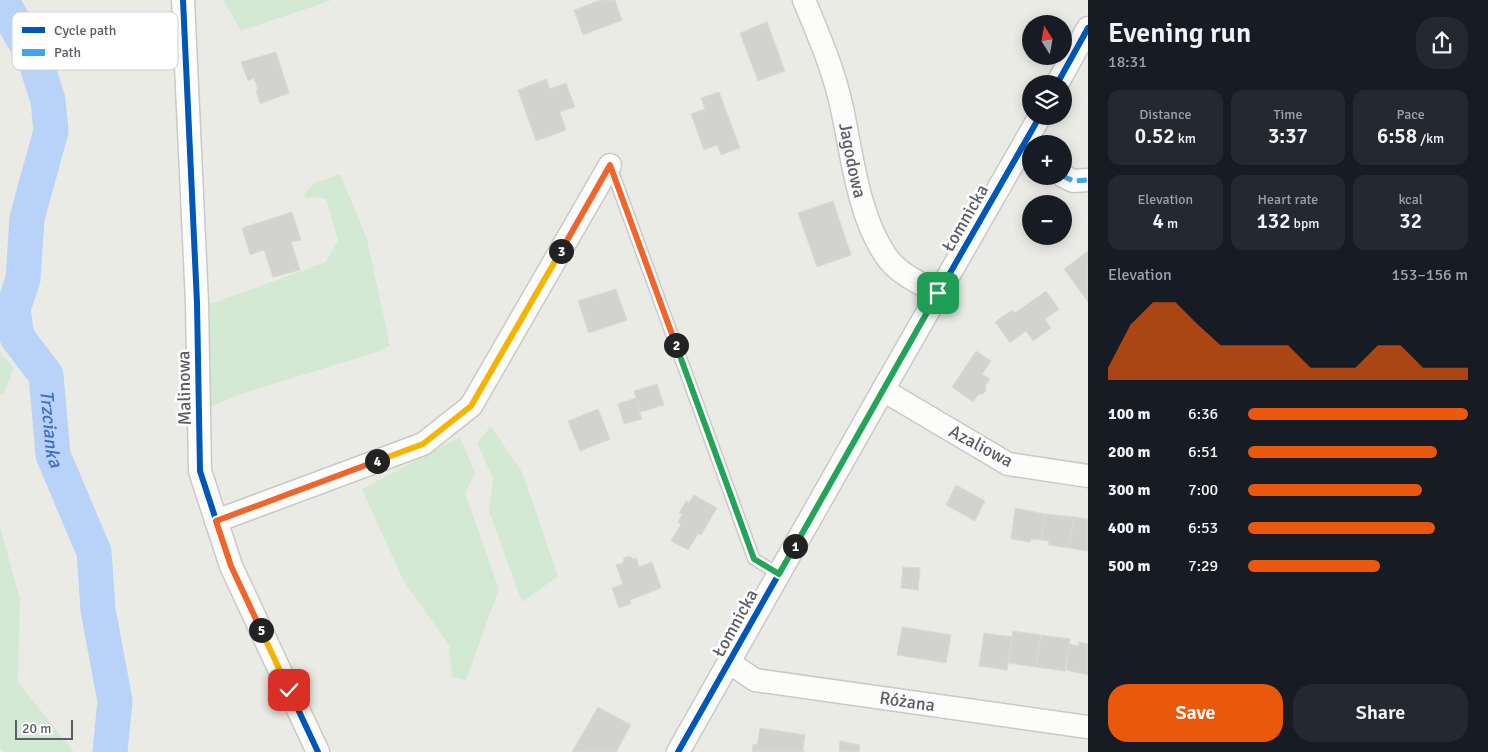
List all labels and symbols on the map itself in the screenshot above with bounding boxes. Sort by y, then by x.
legend [12,12,178,70]
north arrow [1022,15,1072,65]
text: Cycle path [54,22,116,39]
text: Path [54,44,81,61]
street label: Jagodowa [834,121,871,200]
street label: Łomnicka [937,180,993,256]
pin: 3 [548,238,574,264]
pin [917,272,959,314]
pin: 2 [664,332,688,358]
street label: Malinowa [172,350,196,426]
water label: Trzcianka [34,389,68,472]
street label: Azaliowa [945,420,1017,472]
pin: 4 [364,448,390,474]
pin: 1 [782,534,808,558]
street label: Łomnicka [707,585,763,661]
pin: 5 [248,618,274,642]
pin [268,669,310,711]
street label: Różana [878,687,936,716]
scale bar [15,717,72,740]

